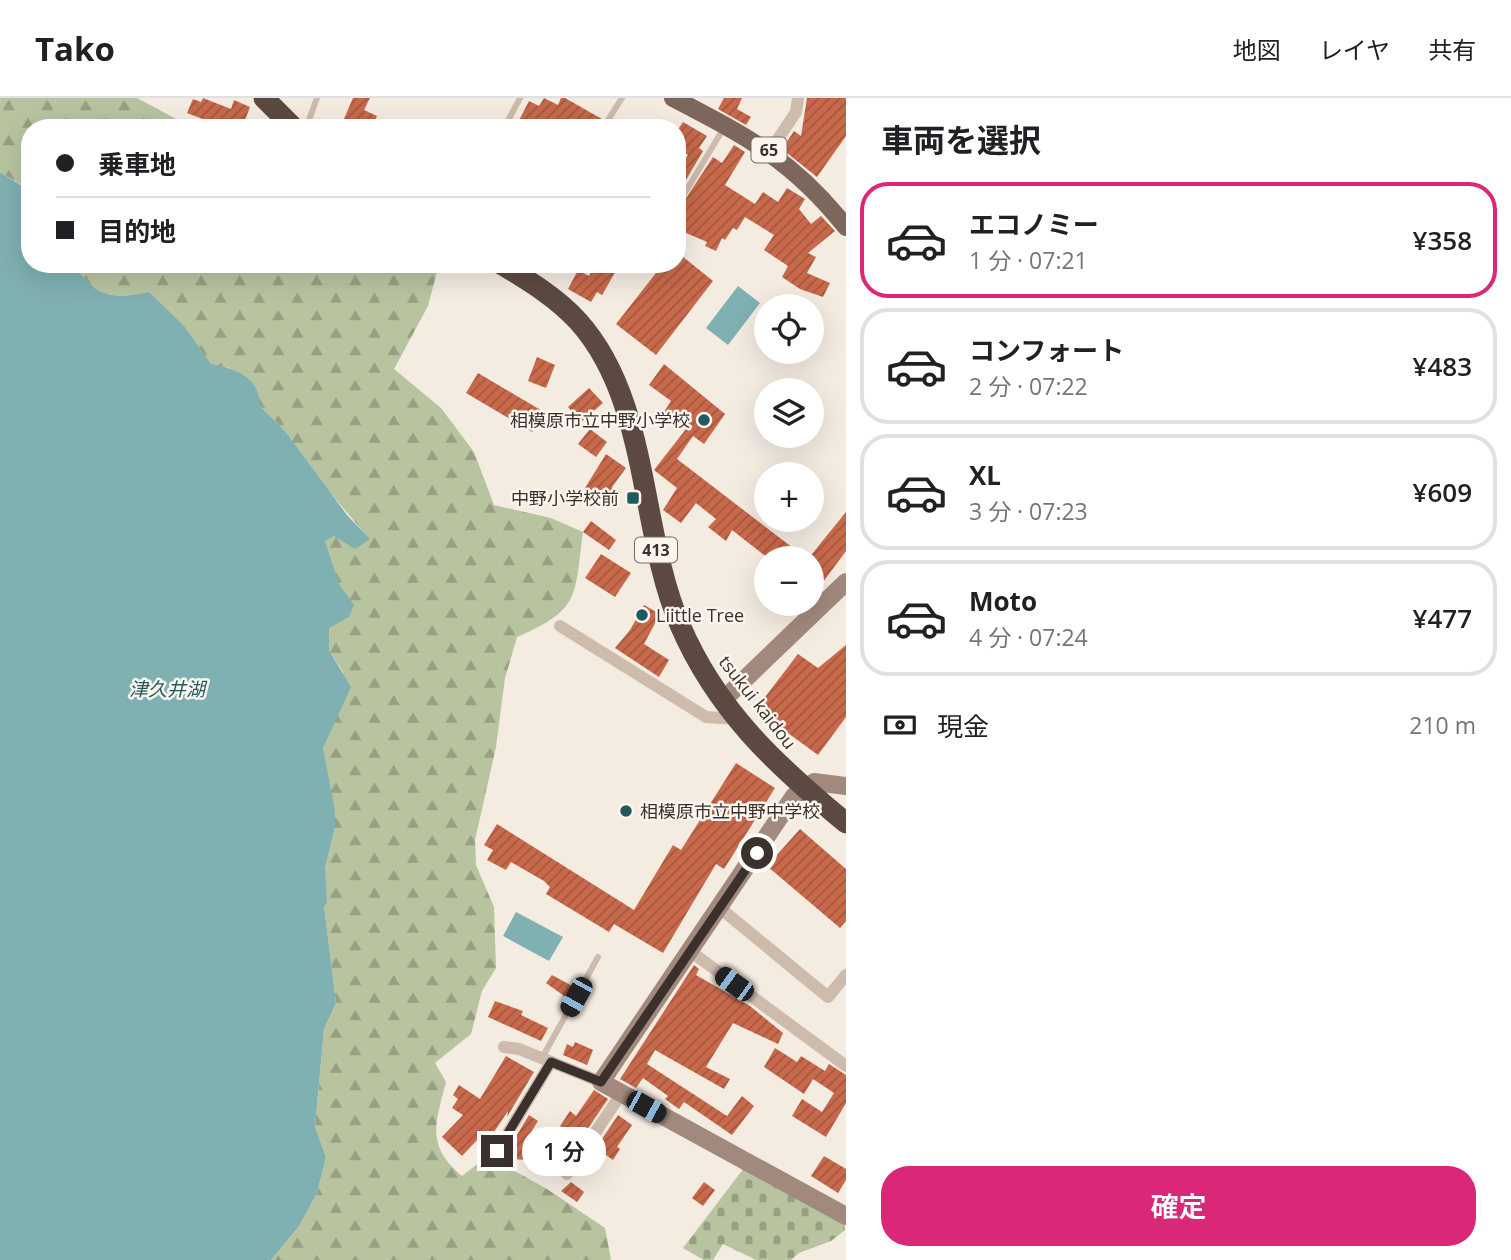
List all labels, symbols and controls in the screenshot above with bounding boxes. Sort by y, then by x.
text: Tako [35,26,115,71]
text: 地図 [1233,33,1281,66]
text: レイヤ [1319,33,1390,66]
text: 共有 [1428,33,1476,66]
text: 車両を選択 [881,118,1041,161]
road number: 65 [752,138,786,162]
text: 乗車地 [98,146,176,182]
text: エコノミー [969,206,1099,242]
icon: car [885,209,948,272]
text: 目的地 [98,213,176,249]
text: ¥358 [1413,222,1472,258]
text: 1 分 · 07:21 [969,244,1088,276]
map controls [754,294,824,616]
button: locate [754,294,824,364]
text: コンフォート [969,332,1124,368]
icon: car [885,335,948,398]
text: ¥483 [1413,348,1472,384]
text: 2 分 · 07:22 [969,370,1088,402]
button: layers [754,378,824,448]
place label: 相模原市立中野小学校 [510,408,690,432]
marker: 相模原市立中野小学校 [696,412,712,428]
text: XL [969,457,1001,493]
icon: car [885,461,948,524]
button: + [754,462,824,532]
text: ¥609 [1413,474,1472,510]
place label: 中野小学校前 [511,486,619,510]
marker: 中野小学校前 [625,490,641,506]
text: 3 分 · 07:23 [969,495,1088,527]
road number: 413 [635,538,677,562]
button: − [754,546,824,616]
text: Moto [969,583,1037,619]
icon: car [885,587,948,650]
text: ¥477 [1413,600,1472,636]
place label: Liittle Tree [656,603,744,627]
marker: Liittle Tree [634,607,650,623]
text: 4 分 · 07:24 [969,621,1088,653]
street label: tsukui kaidou [714,650,802,754]
water label: 津久井湖 [129,676,208,702]
icon: cash [881,706,919,744]
text: 現金 [937,708,989,744]
text: 210 m [1409,709,1476,741]
place label: 相模原市立中野中学校 [640,799,820,823]
marker: 相模原市立中野中学校 [618,803,634,819]
route start [741,837,773,869]
car [711,963,758,1005]
car [557,974,596,1020]
car [623,1088,670,1126]
callout: 1 分 [522,1126,606,1176]
route end [481,1135,513,1167]
text: 1 分 [543,1135,585,1167]
button: 確定 [881,1166,1476,1246]

